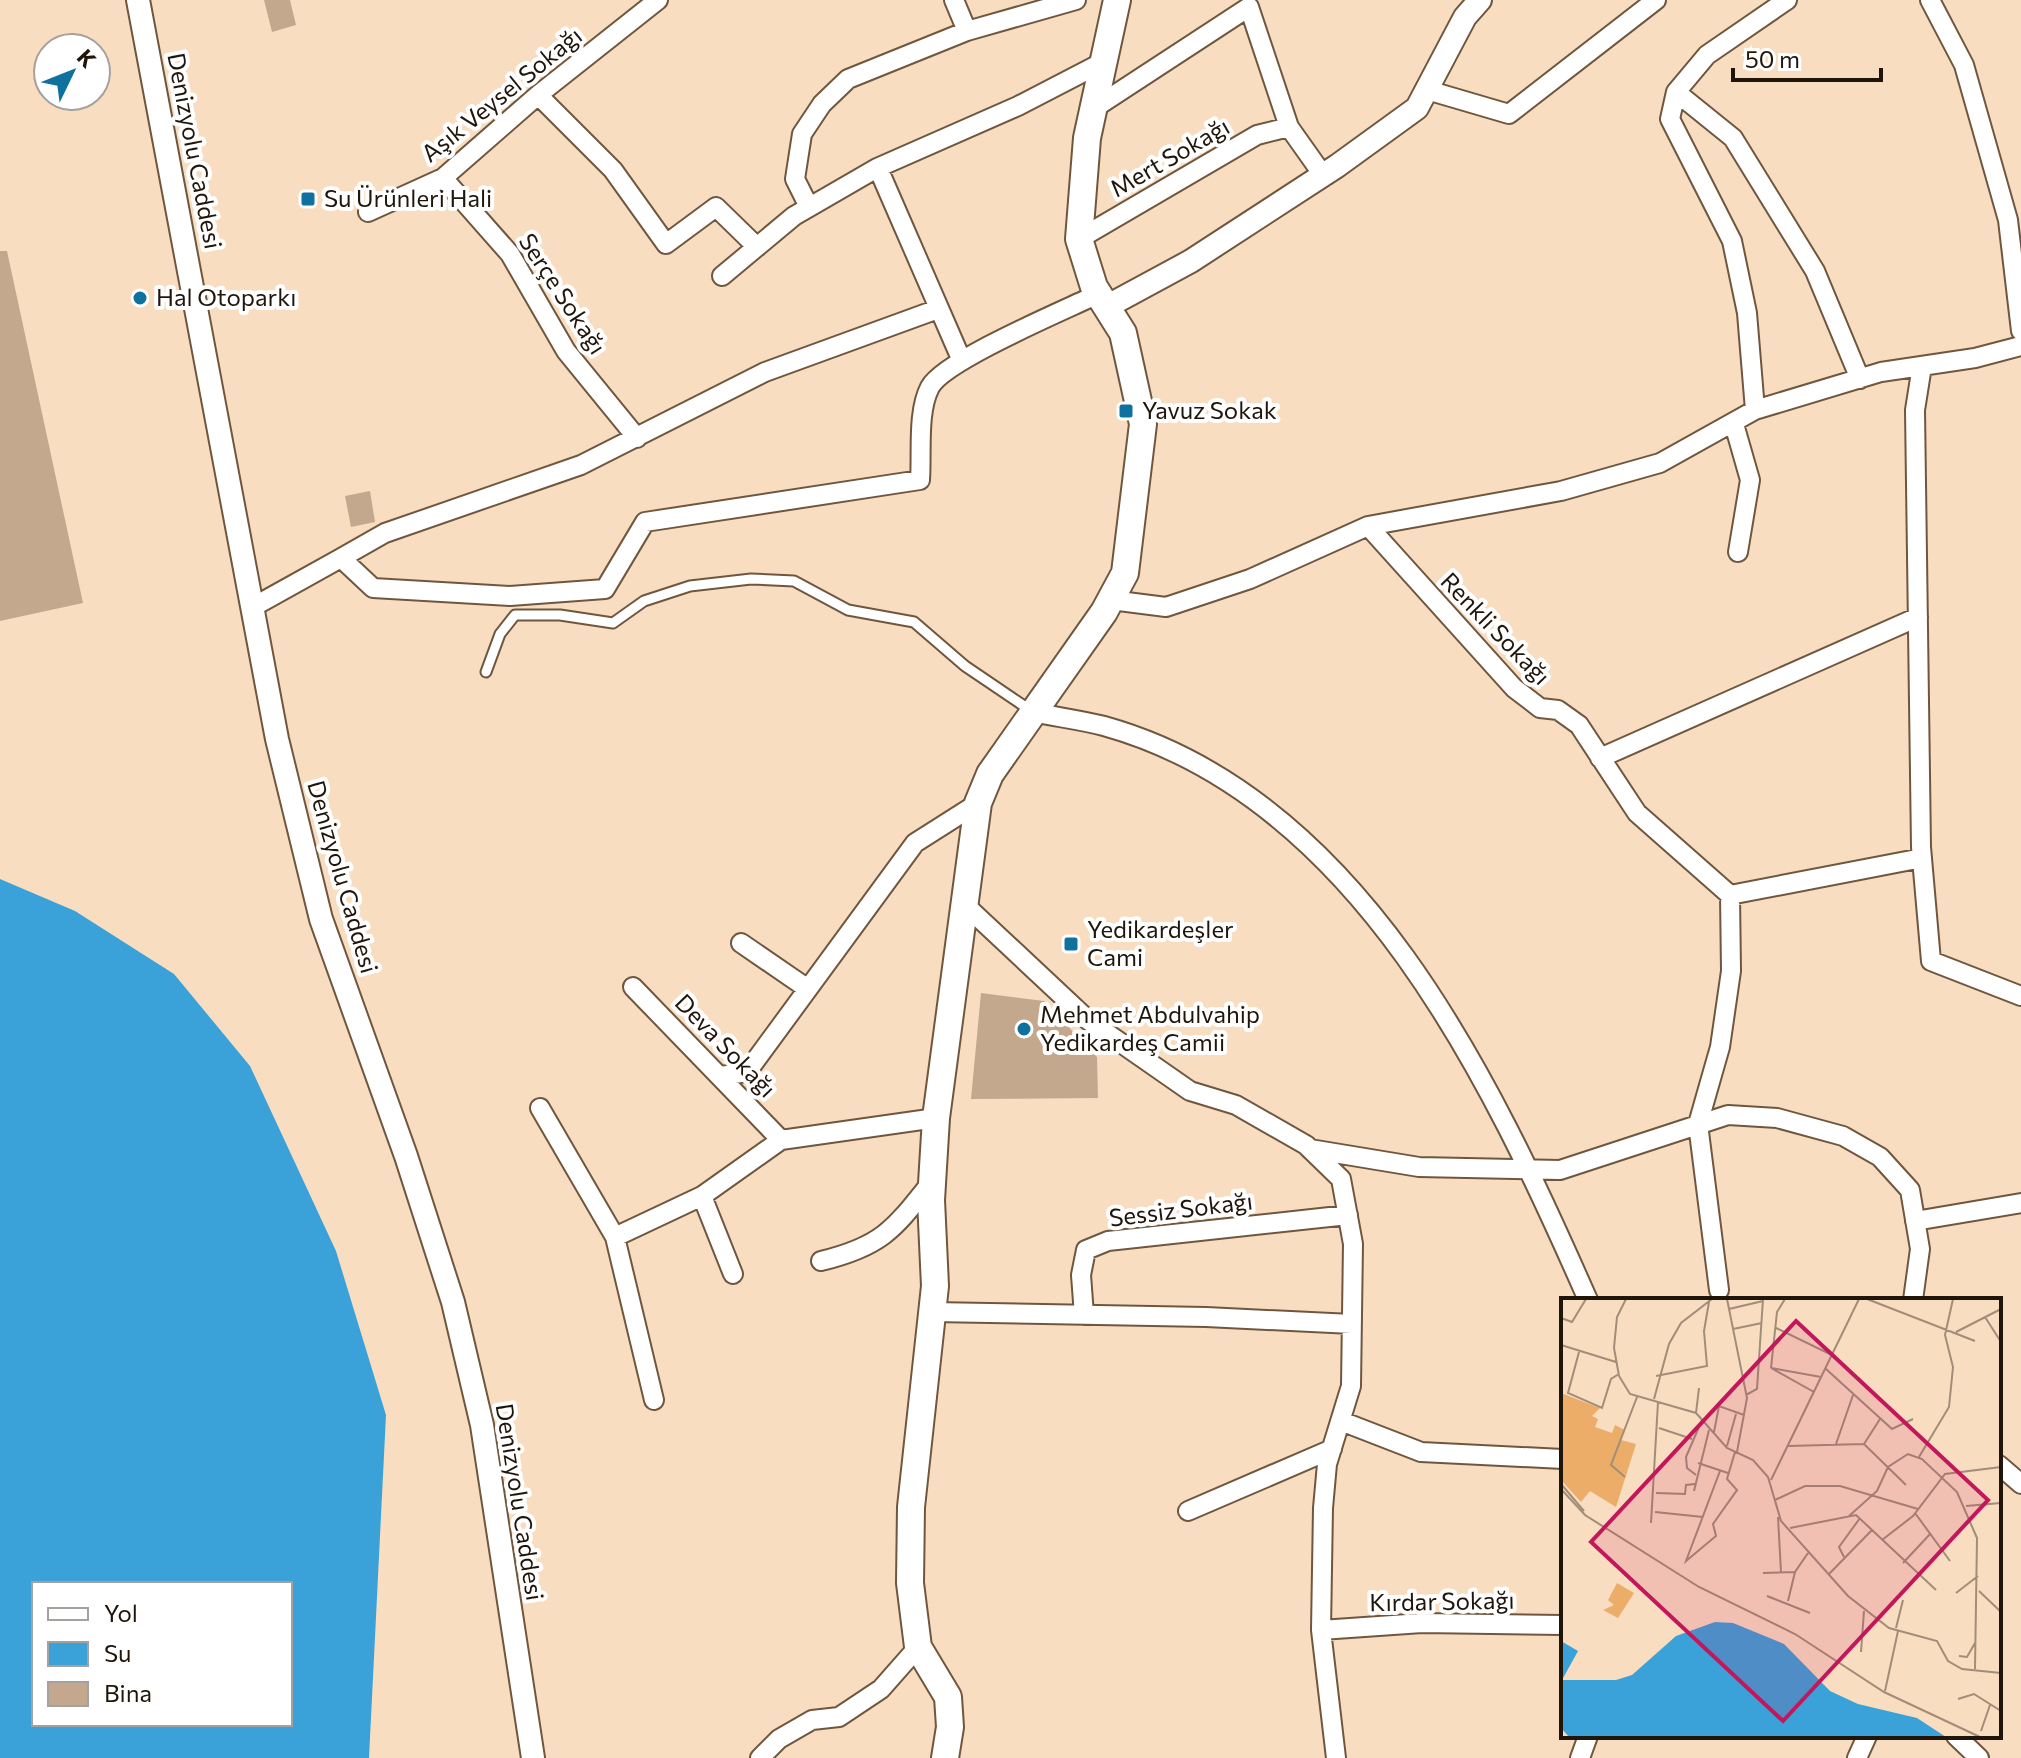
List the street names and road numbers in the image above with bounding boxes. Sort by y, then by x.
street label: Aşık Veysel Sokağı [415,20,587,167]
street label: Denizyolu Caddesi [162,50,229,251]
street label: Mert Sokağı [1105,111,1234,202]
street label: Serçe Sokağı [513,227,613,359]
street label: Renkli Sokağı [1435,566,1557,690]
street label: Denizyolu Caddesi [302,777,385,976]
street label: Deva Sokağı [670,987,782,1103]
street label: Sessiz Sokağı [1107,1185,1254,1232]
street label: Denizyolu Caddesi [491,1401,550,1602]
street label: Kırdar Sokağı [1369,1585,1515,1616]

